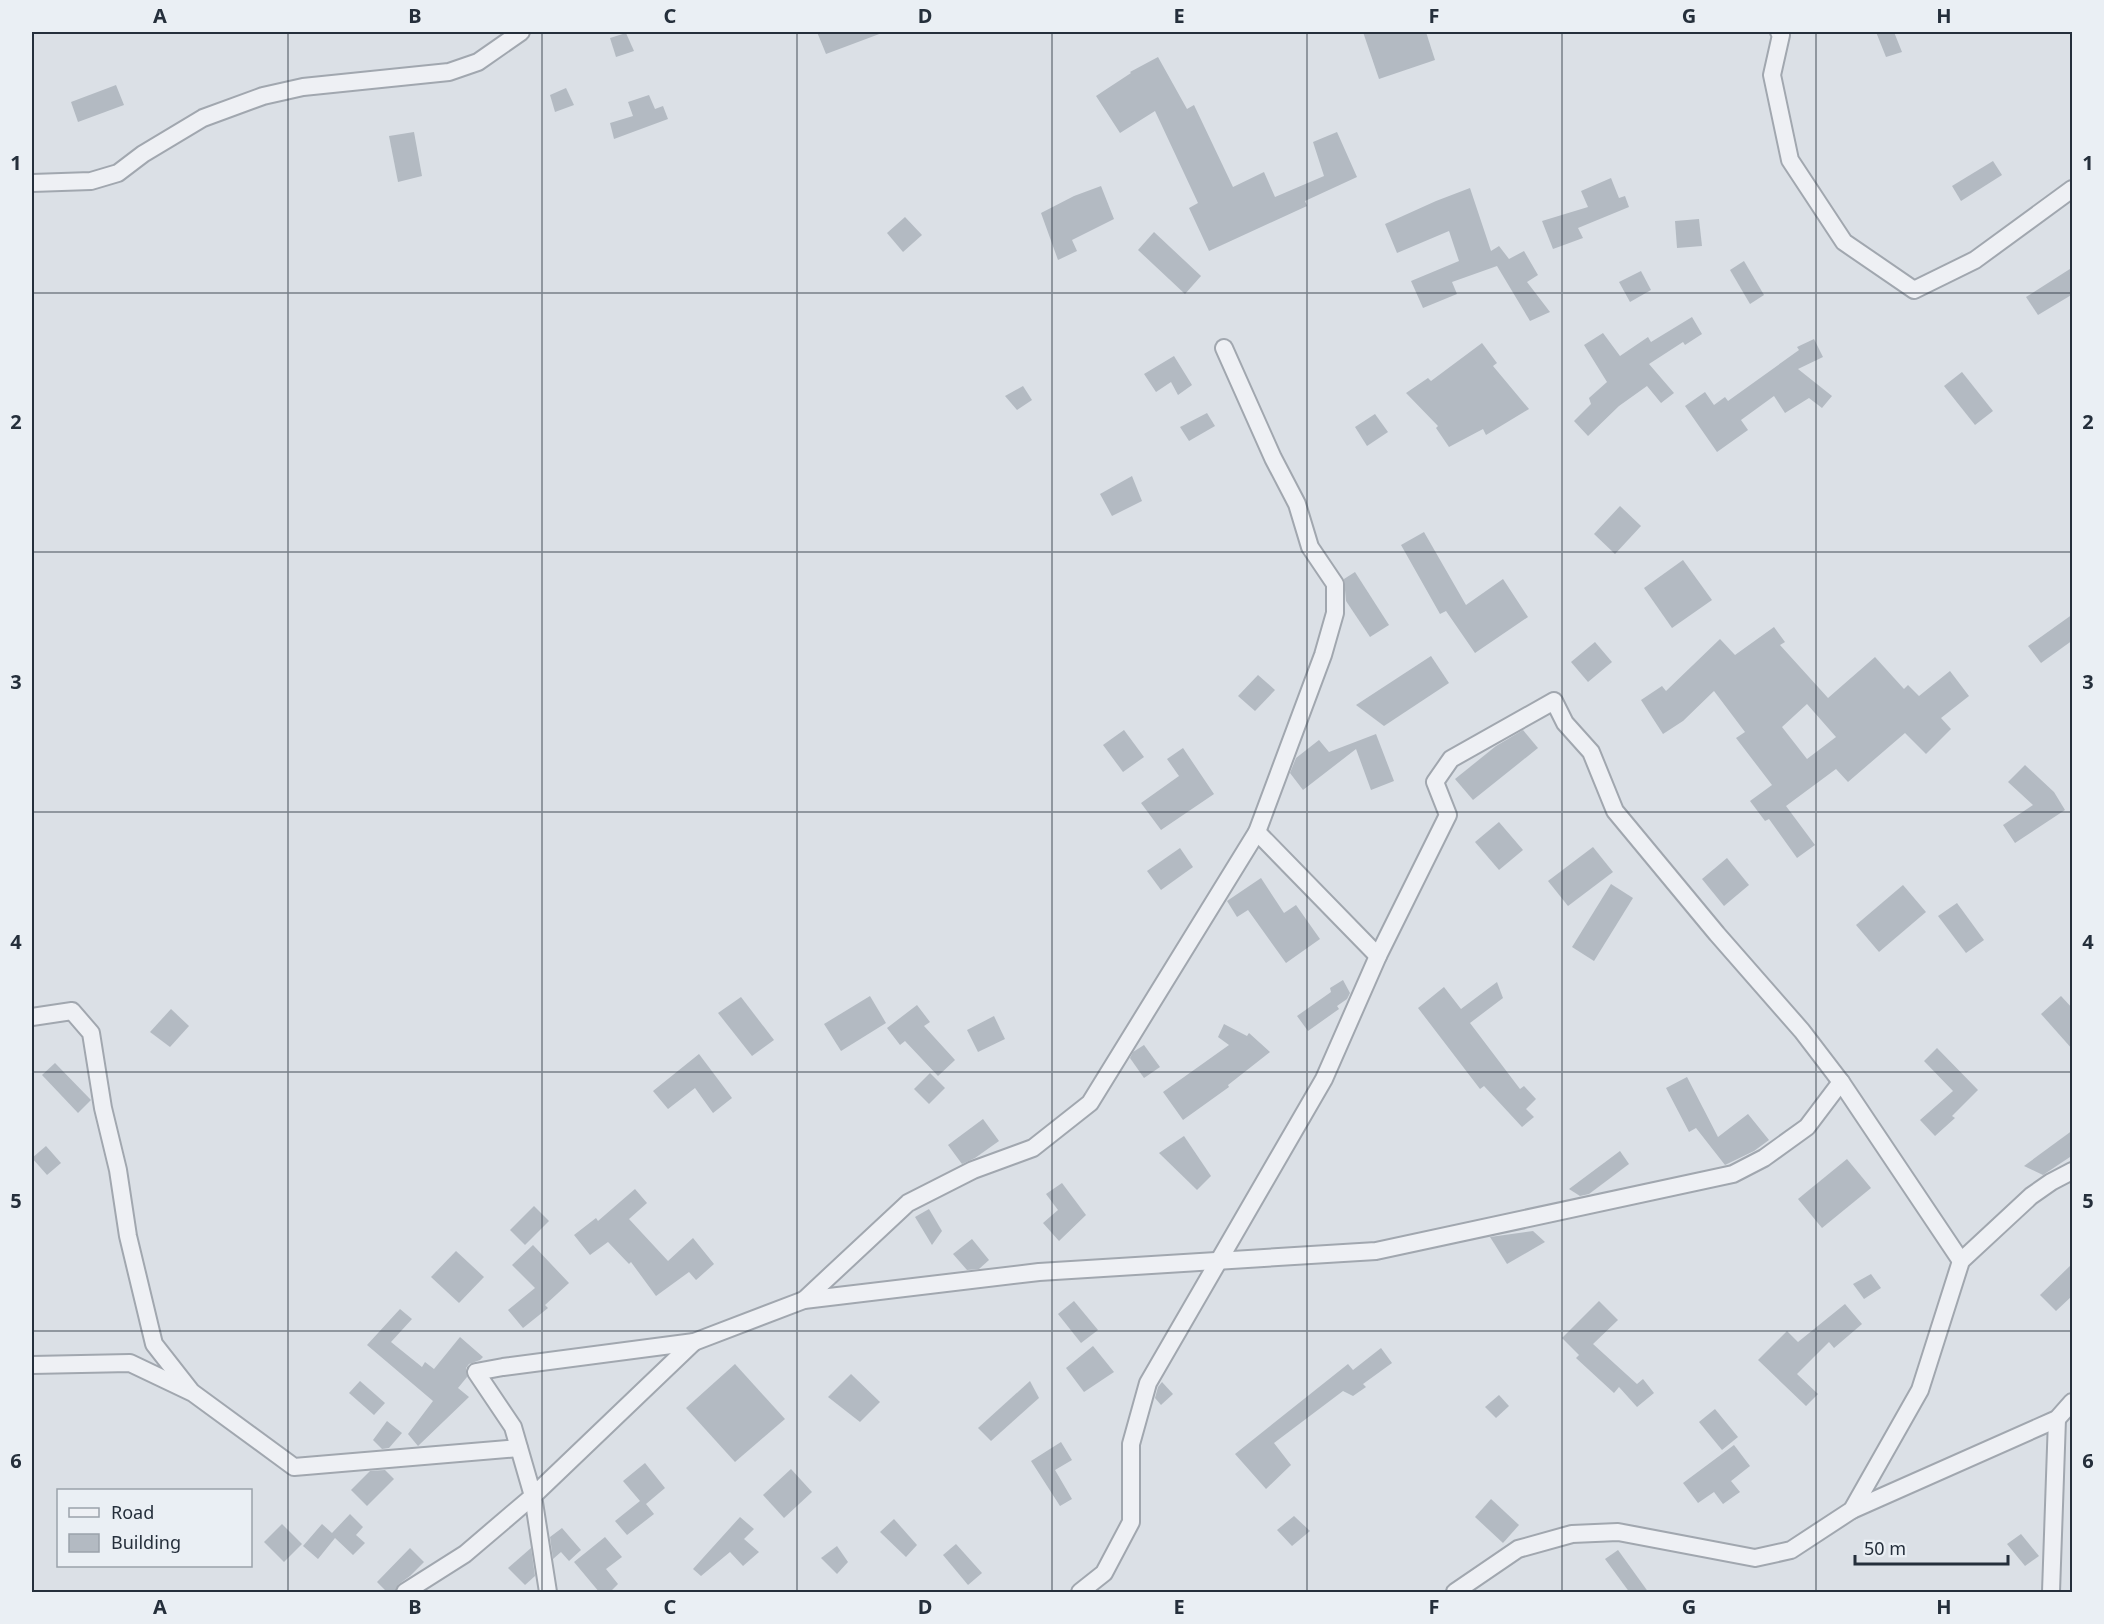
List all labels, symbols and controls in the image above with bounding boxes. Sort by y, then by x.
text: A [153,2,167,29]
text: B [408,2,422,29]
text: C [664,2,677,29]
text: D [918,2,932,29]
text: E [1173,2,1185,29]
text: F [1429,2,1439,29]
text: G [1682,2,1696,29]
text: H [1936,2,1952,29]
text: 1 [10,149,22,176]
text: 1 [2082,149,2094,176]
text: 2 [10,408,22,435]
text: 2 [2082,408,2094,435]
text: 3 [10,668,22,695]
text: 3 [2082,668,2094,695]
text: 4 [10,928,22,955]
text: 4 [2082,928,2094,955]
text: 5 [10,1187,22,1214]
text: 5 [2082,1187,2094,1214]
text: 6 [10,1447,22,1474]
text: 6 [2082,1447,2094,1474]
legend [57,1489,252,1567]
text: Road [111,1500,154,1524]
scale bar [1855,1528,2008,1566]
text: Building [111,1530,181,1554]
text: 50 m [1864,1536,1906,1560]
text: A [153,1593,167,1620]
text: B [408,1593,422,1620]
text: C [664,1593,677,1620]
text: D [918,1593,932,1620]
text: E [1173,1593,1185,1620]
text: F [1429,1593,1439,1620]
text: G [1682,1593,1696,1620]
text: H [1936,1593,1952,1620]

